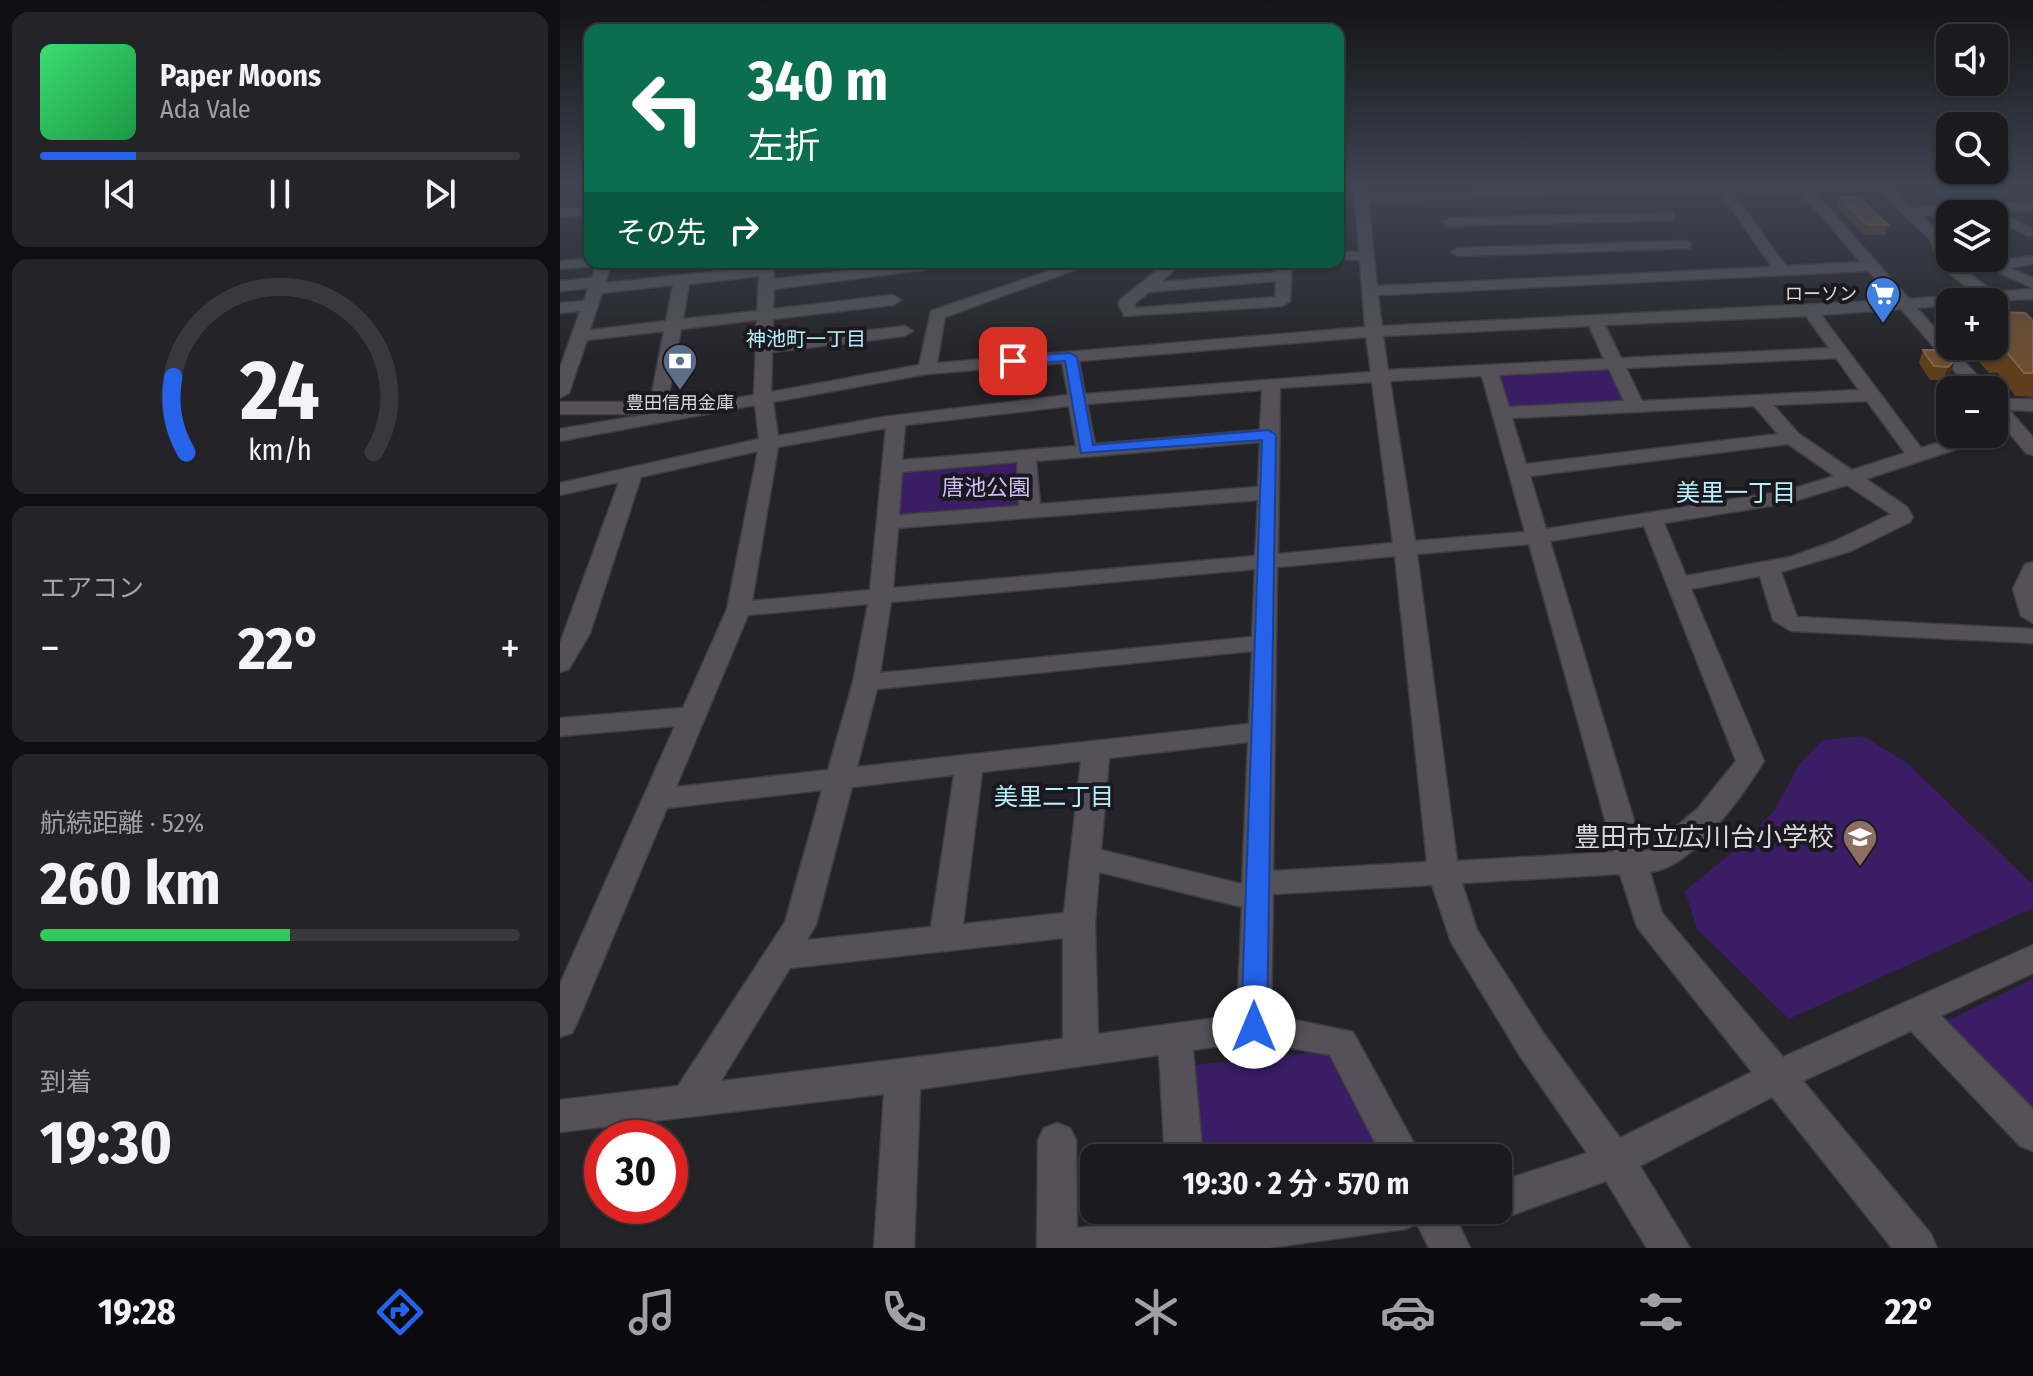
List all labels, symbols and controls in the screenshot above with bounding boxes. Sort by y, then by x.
map controls [1936,24,2008,448]
button: sound [1936,24,2008,96]
text: 340 m [748,48,888,115]
icon: left [616,56,720,160]
text: Paper Moons [160,58,321,94]
text: Ada Vale [160,94,251,125]
button: search [1936,112,2008,184]
text: 左折 [748,124,820,168]
icon: previous [98,172,142,216]
icon: pause [258,172,302,216]
icon: next [418,172,462,216]
button: layers [1936,200,2008,272]
icon: right [722,208,766,252]
text: その先 [616,215,706,251]
supermarket icon: ローソン [1864,275,1902,325]
place label: ローソン [1785,283,1857,305]
button: + [1936,288,2008,360]
district label: 神池町一丁目 [746,327,866,351]
pin [979,327,1047,395]
icon: arrive [991,339,1035,383]
text: 24 [239,340,320,440]
bank icon: 豊田信用金庫 [661,342,699,392]
button: − [1936,376,2008,448]
place label: 豊田信用金庫 [626,392,734,414]
text: km/h [248,433,312,468]
park label: 唐池公園 [942,474,1030,501]
district label: 美里一丁目 [1676,479,1796,507]
text: エアコン [40,573,144,604]
text: 22° [238,613,322,685]
text: − [40,622,60,675]
text: + [500,622,520,675]
district label: 美里二丁目 [994,783,1114,811]
text: 航続距離 · 52% [40,808,204,839]
school or university icon: 豊田市立広川台小学校 [1841,818,1879,868]
place label: 豊田市立広川台小学校 [1574,822,1834,853]
text: 260 km [40,848,221,920]
position arrow [1212,985,1296,1069]
text: 到着 [40,1067,92,1098]
text: 19:30 [40,1107,172,1179]
speed limit sign: 30 [584,1120,688,1224]
text: 19:30 · 2 分 · 570 m [1182,1166,1410,1202]
icon: directions [372,1284,428,1340]
icon: music [624,1284,680,1340]
icon: phone [876,1284,932,1340]
icon: climate [1128,1284,1184,1340]
icon: car [1380,1284,1436,1340]
icon: filters [1633,1284,1689,1340]
text: 19:28 [98,1290,176,1334]
text: 22° [1885,1290,1935,1334]

